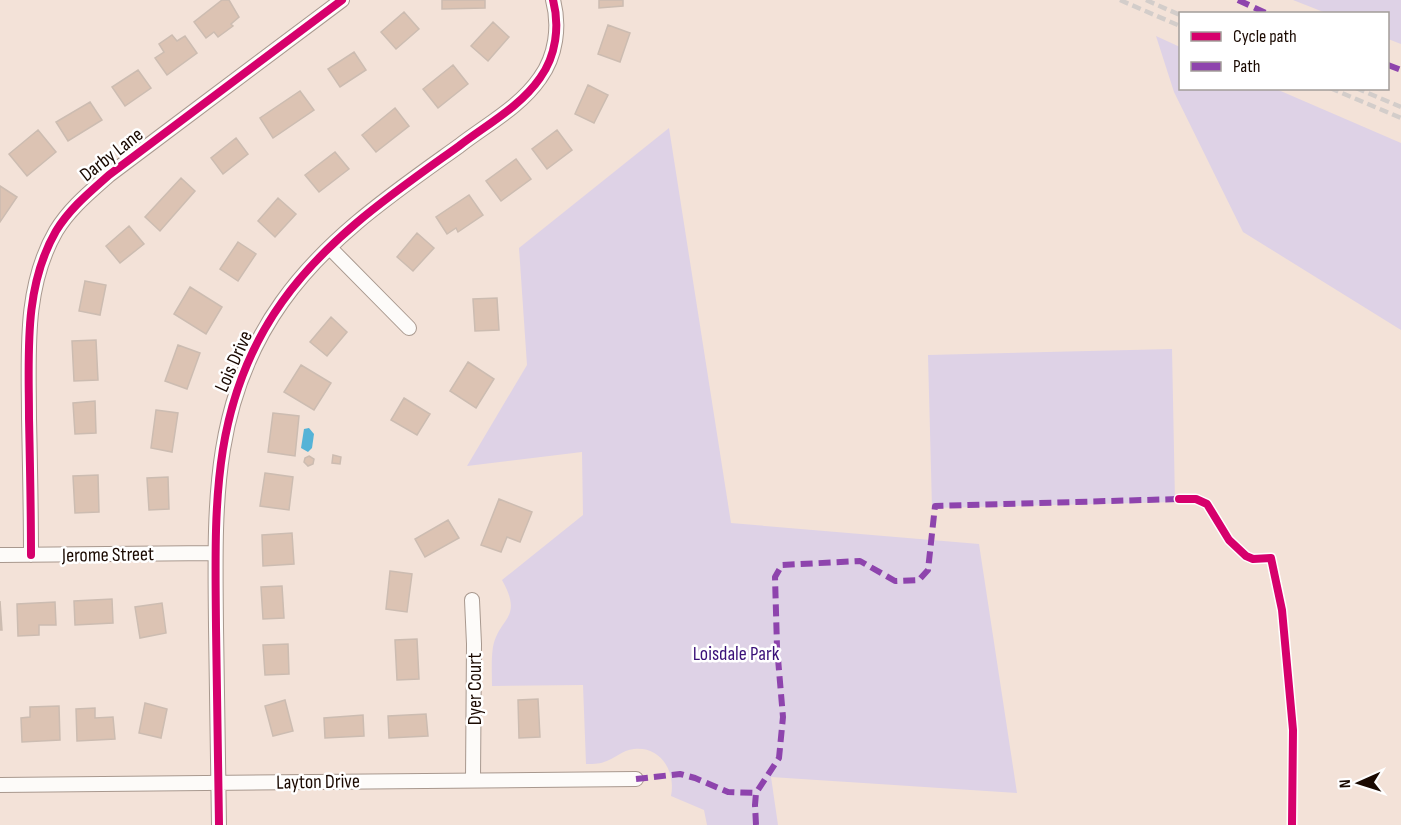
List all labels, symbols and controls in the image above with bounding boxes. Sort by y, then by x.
legend [1179,12,1389,90]
text: Cycle path [1233,26,1297,47]
text: Path [1233,56,1261,77]
street label: Darby Lane [75,123,148,187]
street label: Lois Drive [210,327,258,396]
street label: Jerome Street [61,542,154,568]
park label: Loisdale Park [693,642,780,666]
street label: Dyer Court [463,653,487,725]
north arrow [1329,753,1389,813]
street label: Layton Drive [276,769,360,795]
text: N [1336,779,1355,788]

